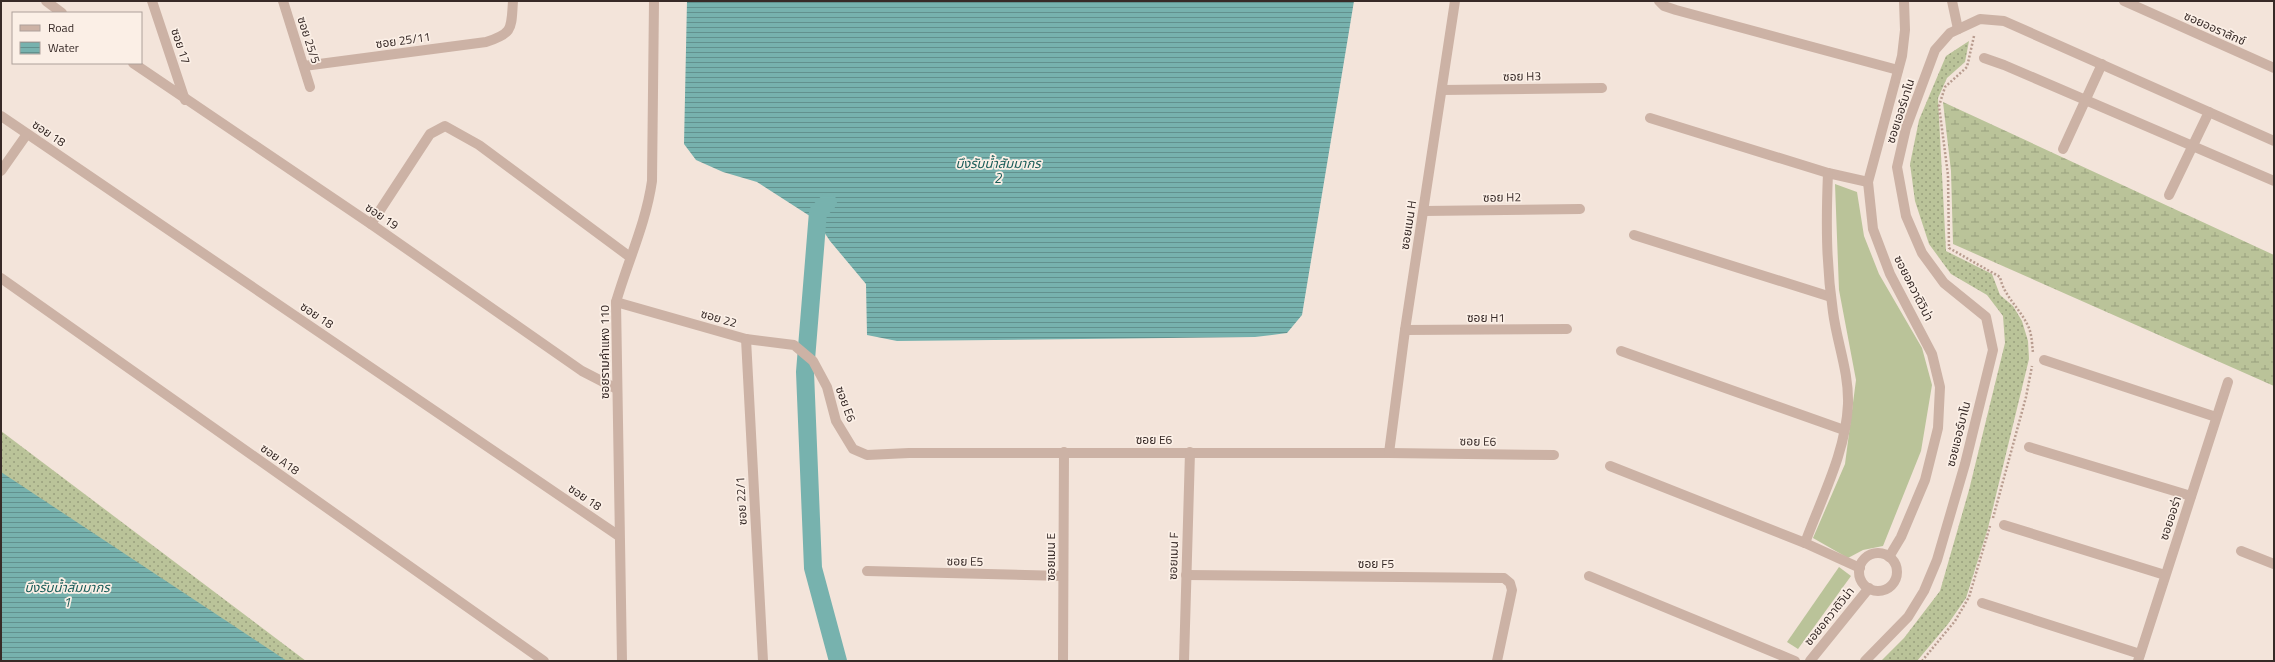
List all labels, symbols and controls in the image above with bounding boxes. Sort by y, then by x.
street label: ซอยออราลักซ์ [2181,6,2249,50]
legend [12,12,142,64]
street label: ซอย 25/5 [292,14,326,66]
text: Road [48,18,74,37]
street label: ซอย 17 [166,26,196,66]
street label: ซอย 25/11 [374,27,432,53]
text: Water [48,38,79,57]
street label: ซอย H3 [1503,66,1541,86]
street label: ซอยเออร์บาโน [1881,76,1919,146]
street label: ซอย 18 [28,115,70,151]
water label: บึงรับน้ำสัมมากร 2 [955,153,1042,188]
street label: ซอย H2 [1483,187,1521,207]
street label: ซอย 19 [361,198,403,234]
street label: ซอยเมน H [1395,199,1421,251]
street label: ซอยอควาดิวิน่า [1889,252,1939,324]
street label: ซอย 18 [296,297,338,333]
street label: ซอย 22 [699,304,739,332]
street label: ซอยรามคำแหง 110 [595,305,614,399]
street label: ซอย H1 [1467,308,1505,327]
street label: ซอย E6 [831,384,861,425]
street label: ซอยเออร์บาโน [1941,399,1975,469]
street label: ซอย E6 [1136,430,1173,449]
street label: ซอย E6 [1459,431,1497,451]
street label: ซอย A18 [257,439,304,480]
street label: ซอย 22/1 [730,476,752,526]
street label: ซอย 18 [564,479,606,515]
street label: ซอยออร่า [2154,494,2186,542]
street label: ซอยเมน F [1163,532,1183,580]
street label: ซอยเมน E [1041,533,1060,581]
street label: ซอย E5 [946,551,984,571]
street label: ซอย F5 [1358,554,1394,573]
water label: บึงรับน้ำสัมมากร 1 [24,577,111,612]
street label: ซอยอควาดิวิน่า [1799,582,1859,650]

